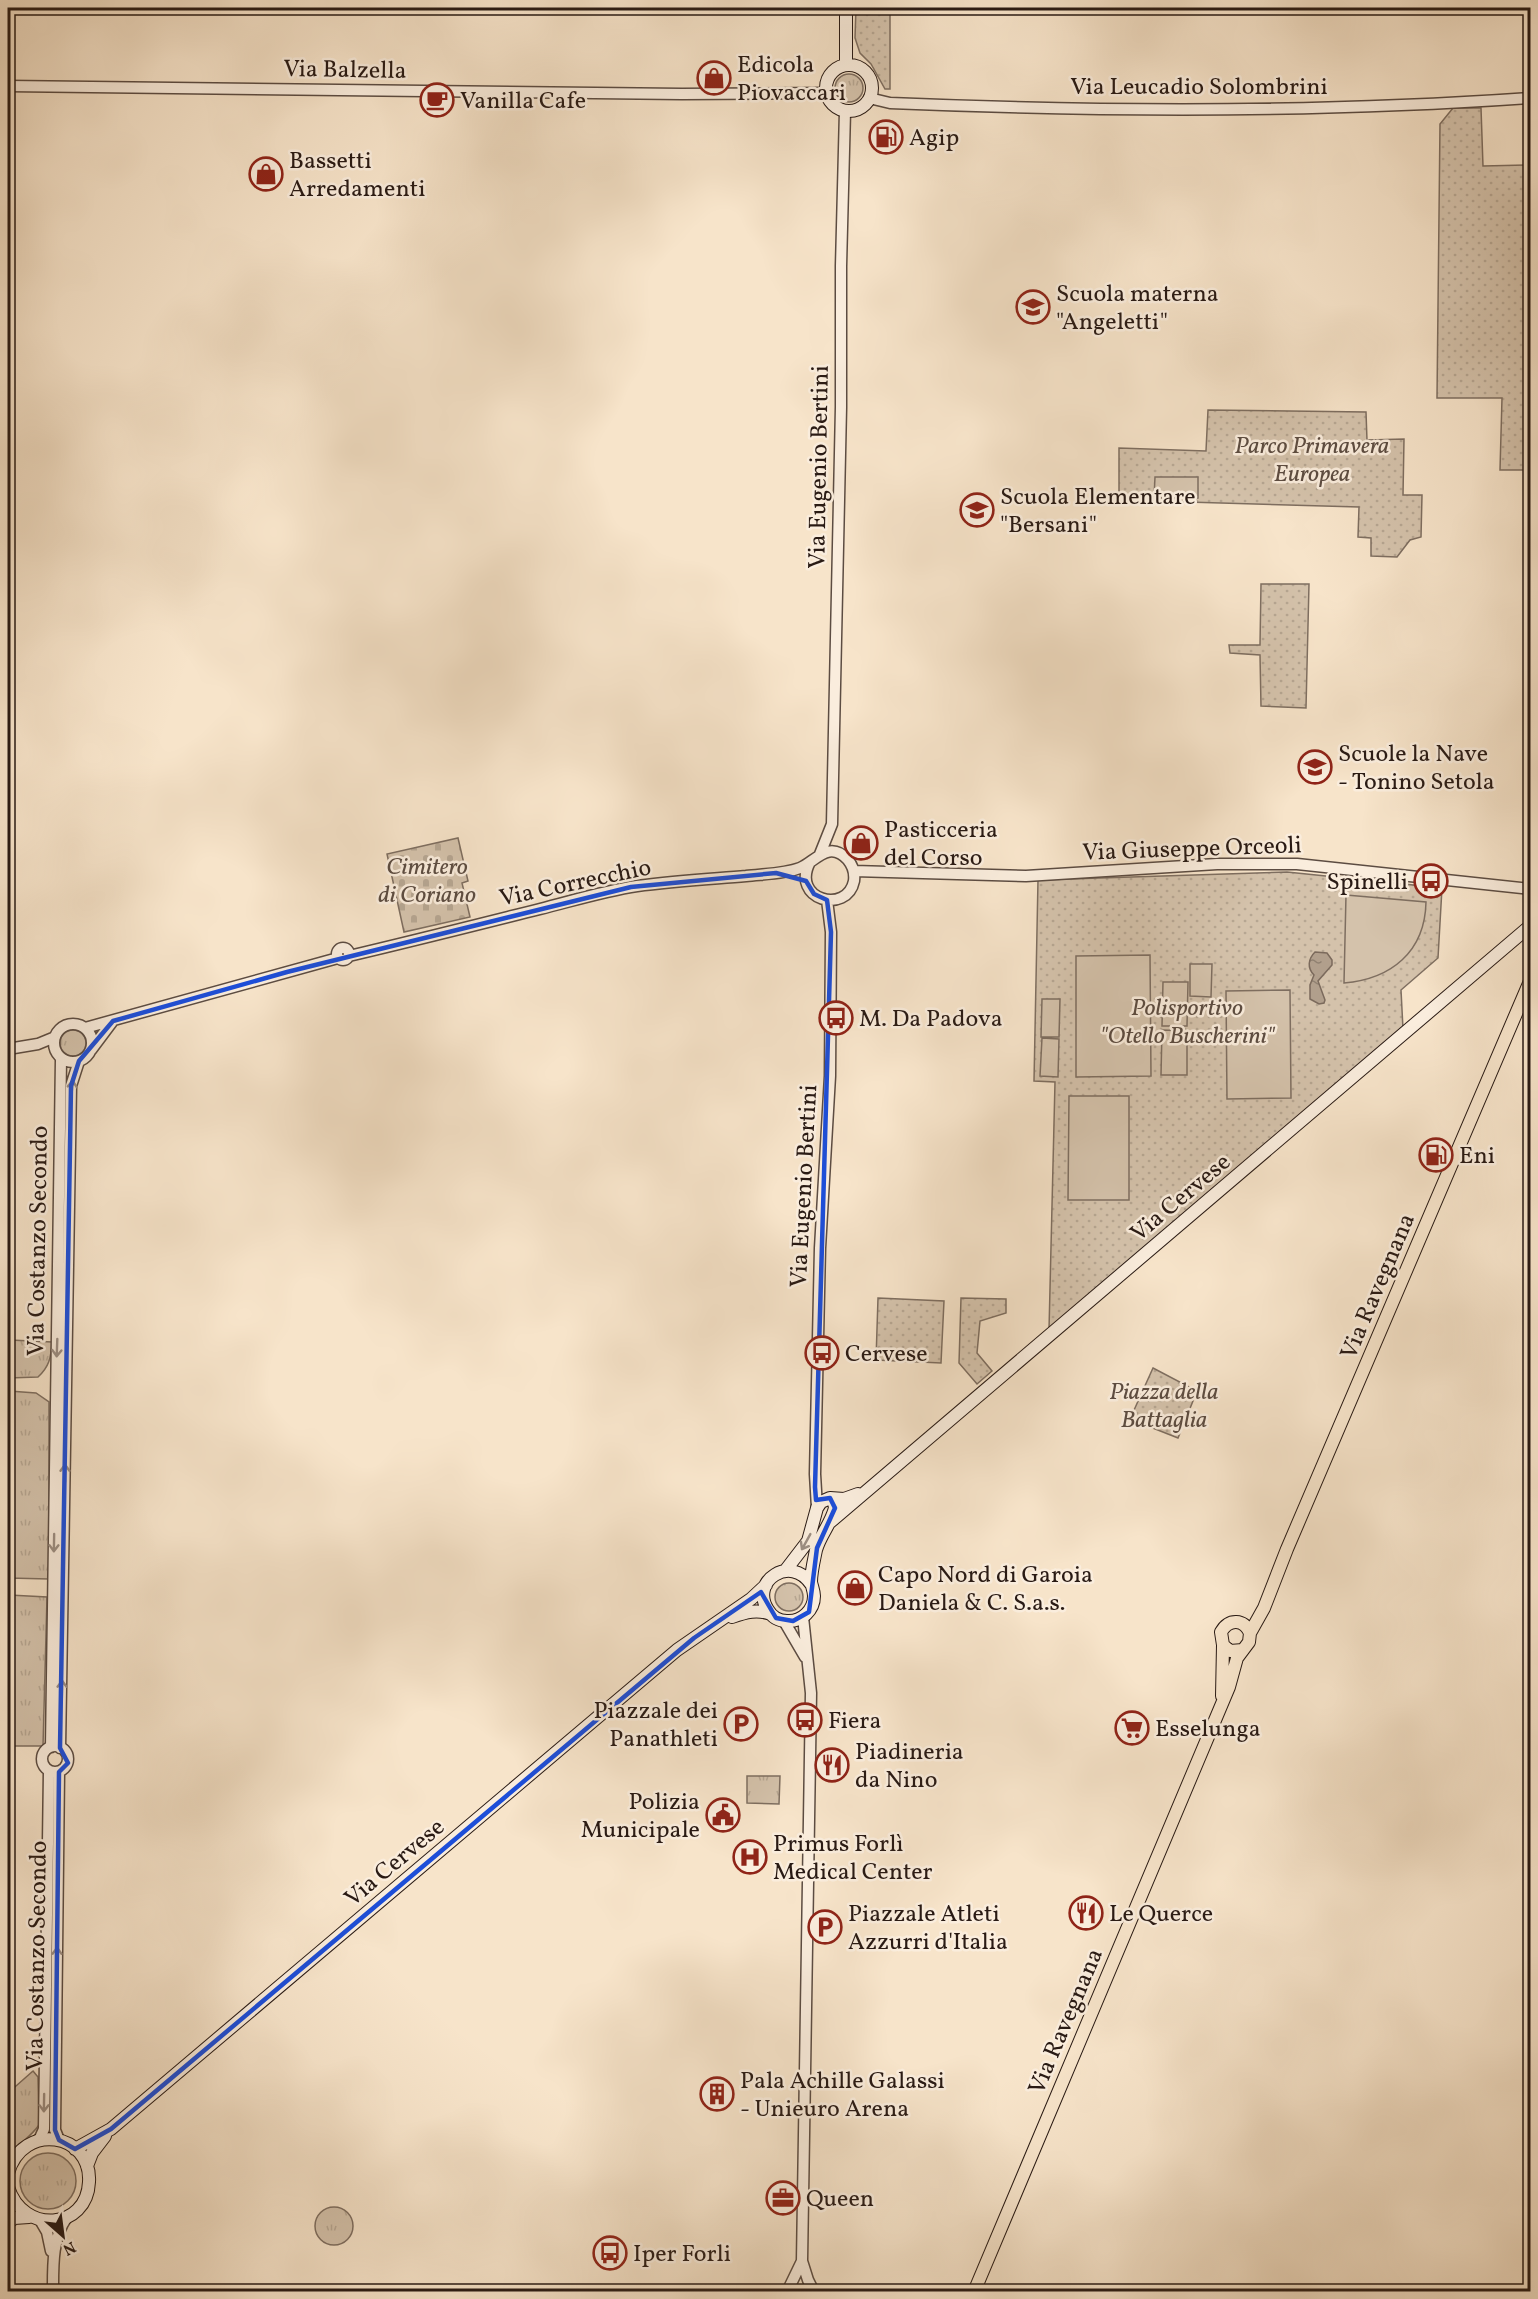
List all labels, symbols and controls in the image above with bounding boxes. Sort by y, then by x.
place label: Edicola Piovaccari [737,49,846,111]
street label: Via Balzella [283,53,407,89]
shop icon: Edicola Piovaccari [696,60,732,96]
street label: Via Leucadio Solombrini [1070,71,1328,105]
cafe icon: Vanilla Cafe [419,82,455,118]
place label: Vanilla Cafe [460,85,586,119]
fuel station icon: Agip [868,119,904,155]
place label: Agip [909,122,959,156]
place label: Bassetti Arredamenti [289,145,425,207]
shop icon: Bassetti Arredamenti [248,156,284,192]
place label: Scuola materna "Angeletti" [1056,278,1219,340]
school or university icon: Scuola materna "Angeletti" [1015,289,1051,325]
street label: Via Eugenio Bertini [801,365,839,569]
park label: Parco Primavera Europea [1235,430,1389,492]
place label: Scuola Elementare "Bersani" [1000,481,1196,543]
school or university icon: Scuola Elementare "Bersani" [959,492,995,528]
place label: Scuole la Nave - Tonino Setola [1338,738,1495,800]
school or university icon: Scuole la Nave - Tonino Setola [1297,749,1333,785]
place label: Pasticceria del Corso [884,814,998,876]
shop icon: Pasticceria del Corso [843,825,879,861]
street label: Via Giuseppe Orceoli [1082,829,1302,871]
park label: Cimitero di Coriano [378,851,476,913]
street label: Via Correcchio [496,851,654,917]
bus stop icon: Spinelli [1413,863,1449,899]
place label: Spinelli [1326,866,1408,900]
park label: Polisportivo "Otello Buscherini" [1099,992,1276,1054]
bus stop icon: M. Da Padova [818,1000,854,1036]
place label: M. Da Padova [859,1003,1003,1037]
one-way arrow [67,1080,78,1100]
street label: Via Eugenio Bertini [783,1084,827,1289]
street label: Via Costanzo Secondo [20,1125,58,1357]
fuel station icon: Eni [1418,1137,1454,1173]
place label: Eni [1459,1140,1495,1174]
street label: Via Cervese [1124,1146,1239,1251]
street label: Via Ravegnana [1333,1209,1425,1365]
bus stop icon: Cervese [804,1335,840,1371]
one-way arrow [51,1338,62,1358]
place label: Cervese [845,1338,928,1372]
park label: Piazza della Battaglia [1109,1376,1219,1438]
one-way arrow [60,1464,71,1484]
one-way arrow [800,1532,811,1550]
one-way arrow [48,1533,60,1553]
place label: Capo Nord di Garoia Daniela & C. S.a.s. [878,1559,1093,1621]
shop icon: Capo Nord di Garoia Daniela & C. S.a.s. [837,1570,873,1606]
one-way arrow [56,1680,67,1700]
place label: Piazzale dei Panathleti [593,1695,718,1757]
bus stop icon: Fiera [787,1702,823,1738]
place label: Fiera [828,1705,881,1739]
parking icon: Piazzale dei Panathleti [723,1706,759,1742]
supermarket icon: Esselunga [1114,1710,1150,1746]
place label: Esselunga [1155,1713,1261,1747]
place label: Piadineria da Nino [855,1736,964,1798]
restaurant icon: Piadineria da Nino [814,1747,850,1783]
place label: Polizia Municipale [581,1786,700,1848]
public building icon: Polizia Municipale [705,1797,741,1833]
street label: Via Cervese [338,1811,453,1916]
place label: Primus Forlì Medical Center [773,1828,933,1890]
hospital icon: Primus Forlì Medical Center [732,1839,768,1875]
street label: Via Costanzo Secondo [19,1840,57,2072]
restaurant icon: Le Querce [1068,1895,1104,1931]
place label: Piazzale Atleti Azzurri d'Italia [848,1898,1008,1960]
place label: Le Querce [1109,1898,1213,1932]
parking icon: Piazzale Atleti Azzurri d'Italia [807,1909,843,1945]
street label: Via Ravegnana [1021,1944,1113,2100]
one-way arrow [52,1947,63,1967]
place label: Pala Achille Galassi - Unieuro Arena [740,2065,945,2127]
building icon: Pala Achille Galassi - Unieuro Arena [699,2076,735,2112]
one-way arrow [38,2092,50,2112]
office icon: Queen [765,2180,801,2216]
place label: Queen [806,2183,874,2217]
north arrow [33,2206,93,2266]
text: N [58,2235,79,2260]
bus stop icon: Iper Forli [592,2235,628,2271]
place label: Iper Forli [633,2238,731,2272]

